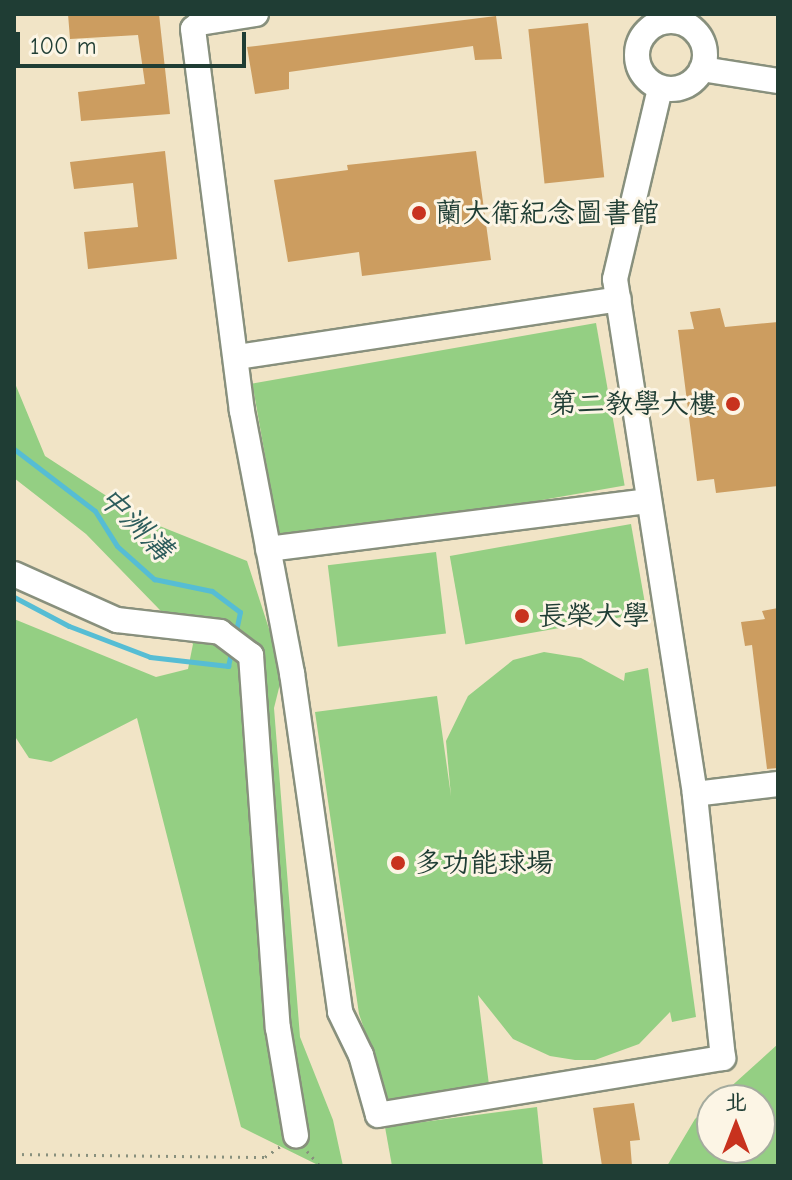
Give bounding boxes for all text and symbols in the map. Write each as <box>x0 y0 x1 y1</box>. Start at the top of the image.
scale bar <box>20 16 250 66</box>
text: 100 m <box>30 32 97 60</box>
place label: 蘭大衛紀念圖書館 <box>435 196 659 230</box>
marker: 蘭大衛紀念圖書館 <box>410 204 428 222</box>
place label: 第二教學大樓 <box>549 387 717 421</box>
marker: 第二教學大樓 <box>724 395 742 413</box>
water label: 中洲溝 <box>90 479 180 569</box>
place label: 長榮大學 <box>538 599 650 633</box>
marker: 長榮大學 <box>513 607 531 625</box>
place label: 多功能球場 <box>414 846 554 880</box>
marker: 多功能球場 <box>389 854 407 872</box>
north arrow <box>696 1084 776 1164</box>
text: 北 <box>725 1089 747 1115</box>

